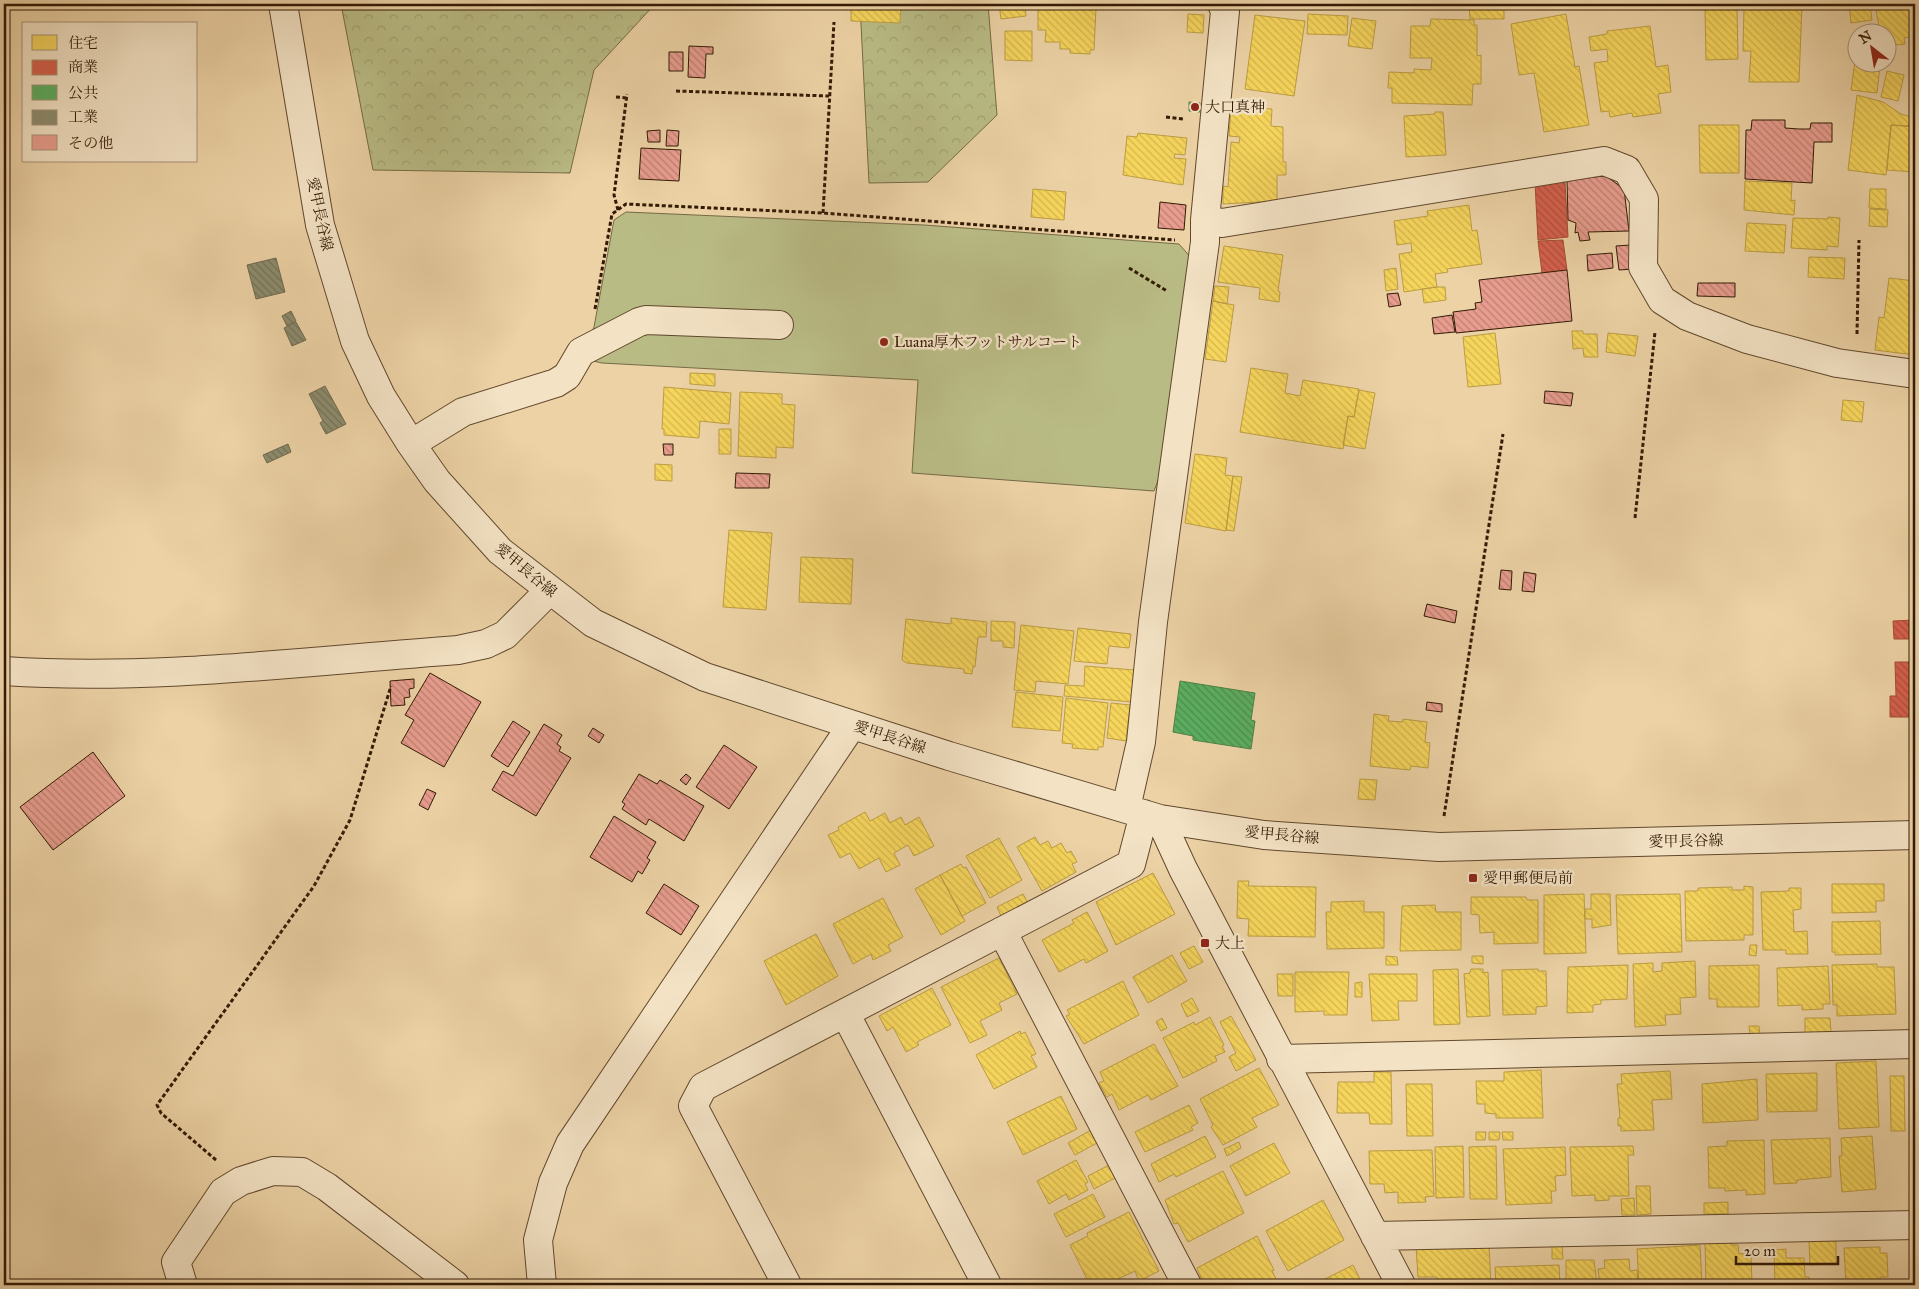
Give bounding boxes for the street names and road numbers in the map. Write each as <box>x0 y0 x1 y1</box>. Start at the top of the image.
street label: 愛甲長谷線 <box>303 175 337 253</box>
street label: 愛甲長谷線 <box>491 539 561 601</box>
street label: 愛甲長谷線 <box>852 717 928 757</box>
street label: 愛甲長谷線 <box>1244 823 1320 847</box>
street label: 愛甲長谷線 <box>1648 831 1724 851</box>

